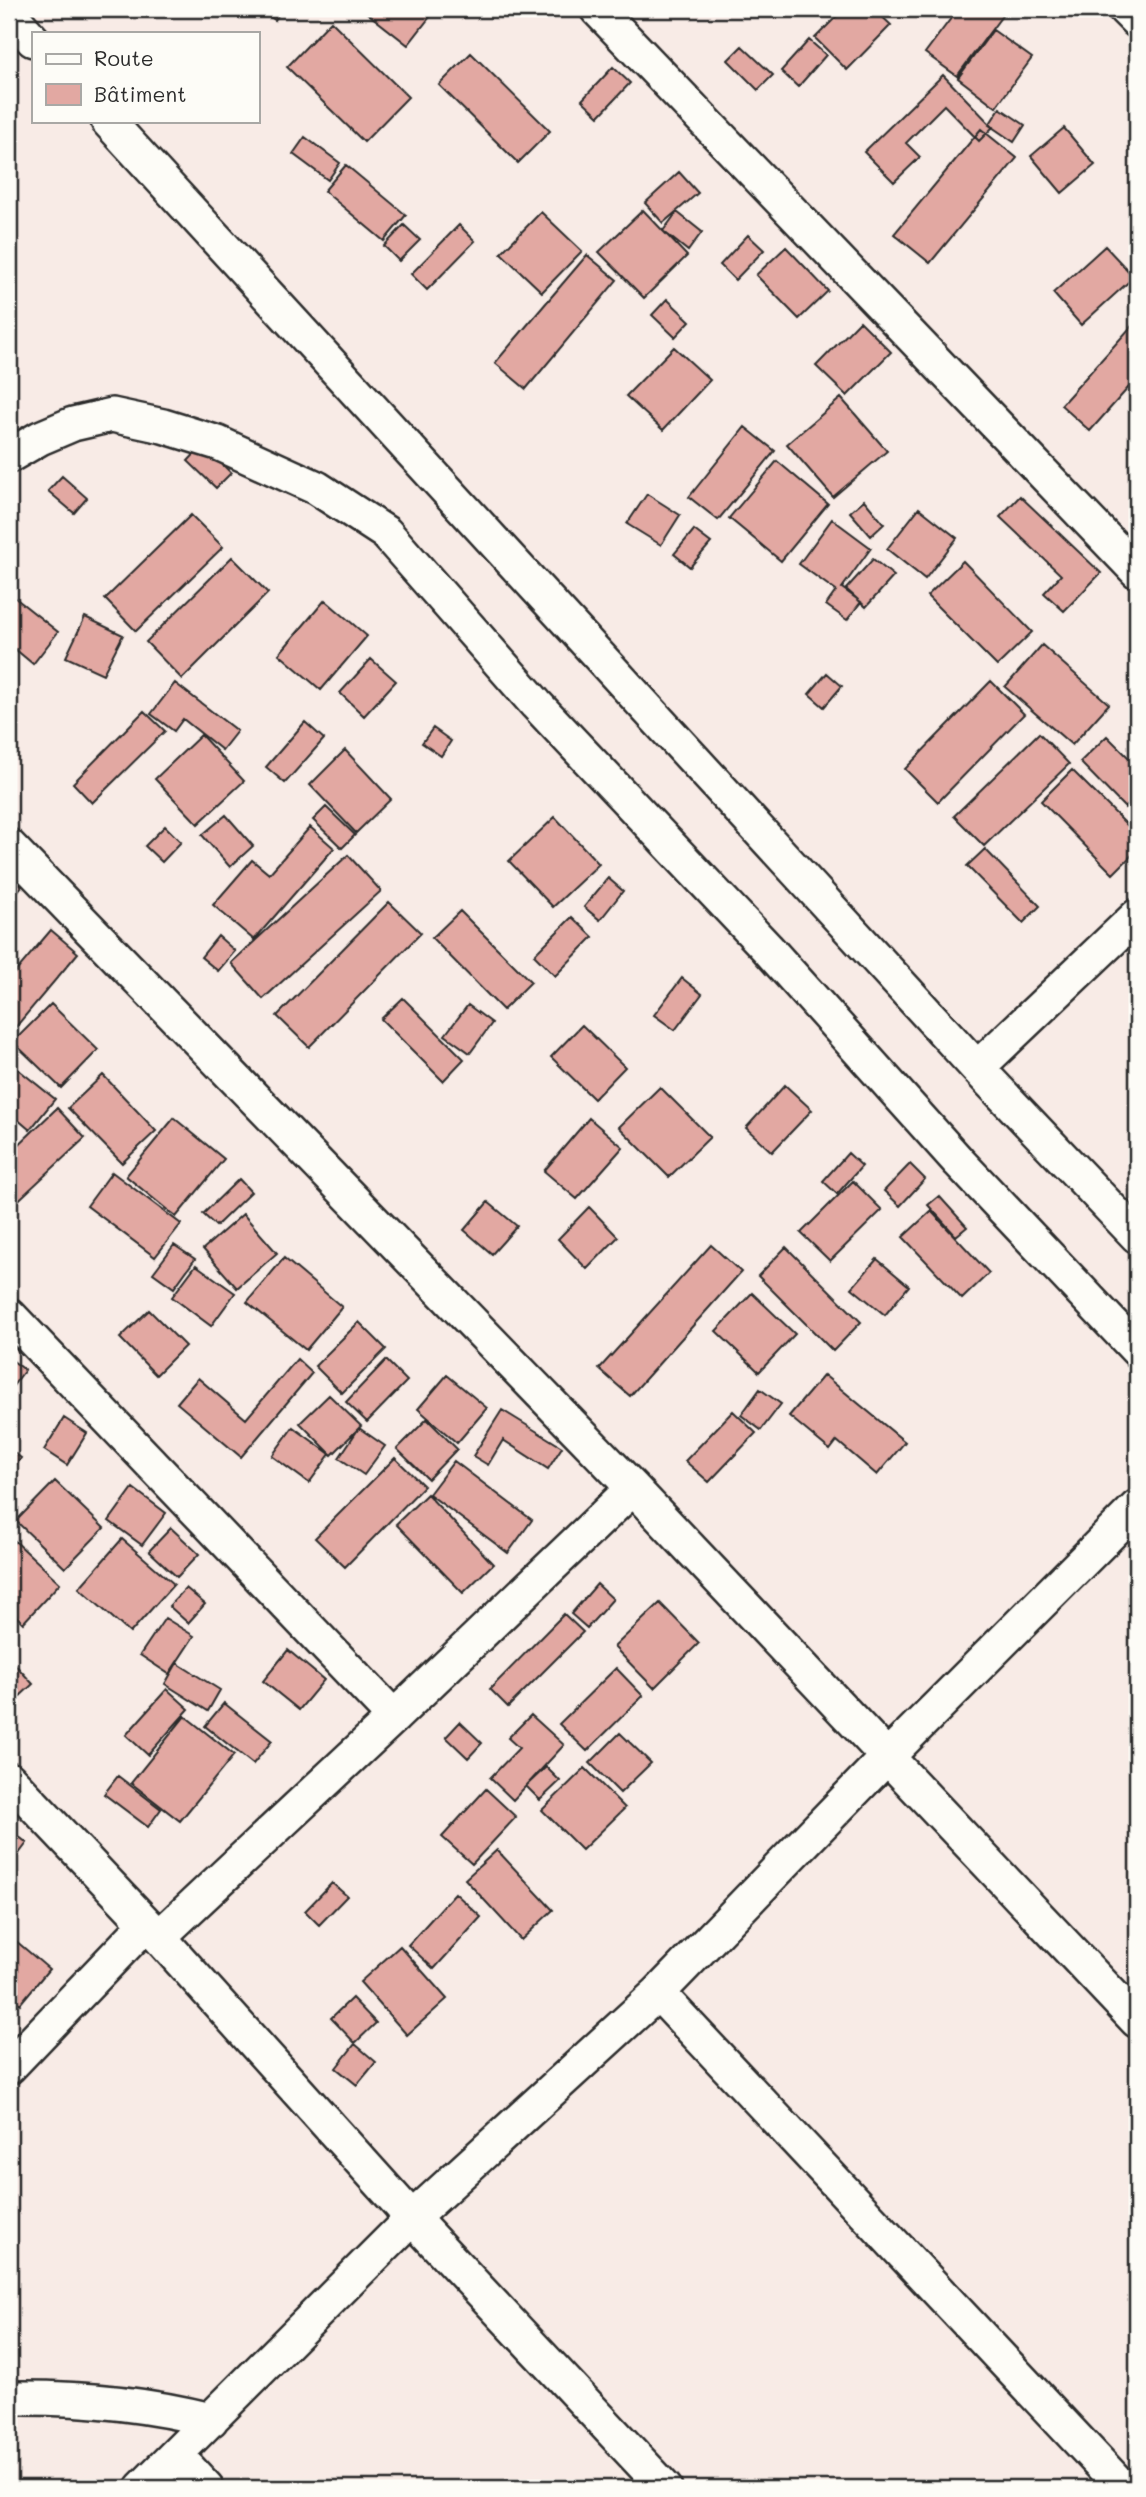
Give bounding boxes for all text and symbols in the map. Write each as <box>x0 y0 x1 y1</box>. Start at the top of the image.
legend <box>32 32 259 122</box>
text: Route <box>94 44 154 71</box>
text: Bâtiment <box>94 80 186 107</box>

